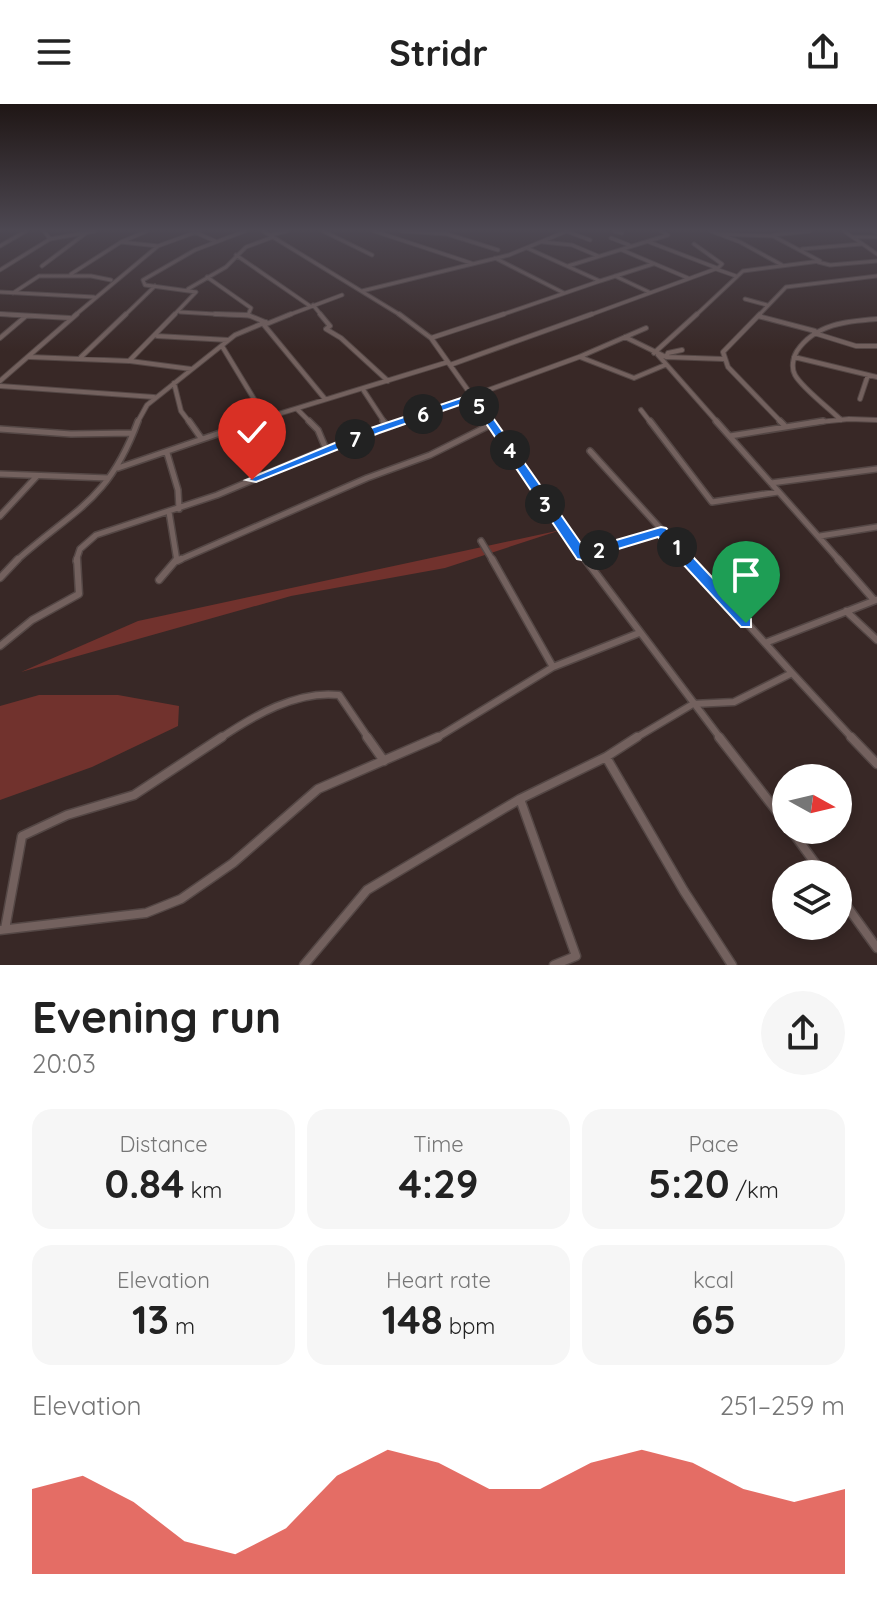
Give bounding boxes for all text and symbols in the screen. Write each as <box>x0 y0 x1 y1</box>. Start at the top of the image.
icon: menu <box>32 30 76 74</box>
text: Stridr <box>389 30 488 75</box>
icon: share <box>801 30 845 74</box>
pin: 5 <box>459 386 499 426</box>
text: 5 <box>473 392 485 420</box>
pin: 6 <box>403 394 443 434</box>
pin <box>218 398 286 480</box>
text: 6 <box>417 400 429 428</box>
icon: check <box>230 410 274 454</box>
pin: 7 <box>335 419 375 459</box>
text: 7 <box>349 425 361 453</box>
pin: 4 <box>490 430 530 470</box>
text: 4 <box>504 436 516 464</box>
pin: 3 <box>525 484 565 524</box>
text: 3 <box>539 490 551 518</box>
pin: 1 <box>657 527 697 567</box>
pin: 2 <box>579 530 619 570</box>
text: 1 <box>673 533 681 561</box>
text: 2 <box>593 536 605 564</box>
pin <box>712 541 780 623</box>
icon: arrive <box>724 553 768 597</box>
north arrow <box>772 764 852 844</box>
map controls <box>772 764 852 940</box>
button: layers <box>772 860 852 940</box>
text: Evening run <box>32 989 281 1044</box>
button: share <box>761 991 845 1075</box>
text: 20:03 <box>32 1047 96 1080</box>
text: Distance <box>119 1130 208 1158</box>
text: Time <box>413 1130 464 1158</box>
text: Pace <box>688 1130 739 1158</box>
text: 0.84 <box>105 1158 185 1208</box>
text: 4:29 <box>399 1158 478 1208</box>
text: 5:20 <box>648 1158 729 1208</box>
text: km <box>185 1176 222 1204</box>
text: /km <box>729 1176 779 1204</box>
text: Elevation <box>117 1266 210 1294</box>
text: Heart rate <box>386 1266 491 1294</box>
text: kcal <box>693 1266 734 1294</box>
text: 13 <box>132 1294 169 1344</box>
text: 148 <box>382 1294 443 1344</box>
text: 65 <box>691 1294 736 1344</box>
text: m <box>169 1312 195 1340</box>
text: bpm <box>443 1312 495 1340</box>
text: Elevation <box>32 1389 142 1422</box>
text: 251–259 m <box>720 1389 845 1422</box>

